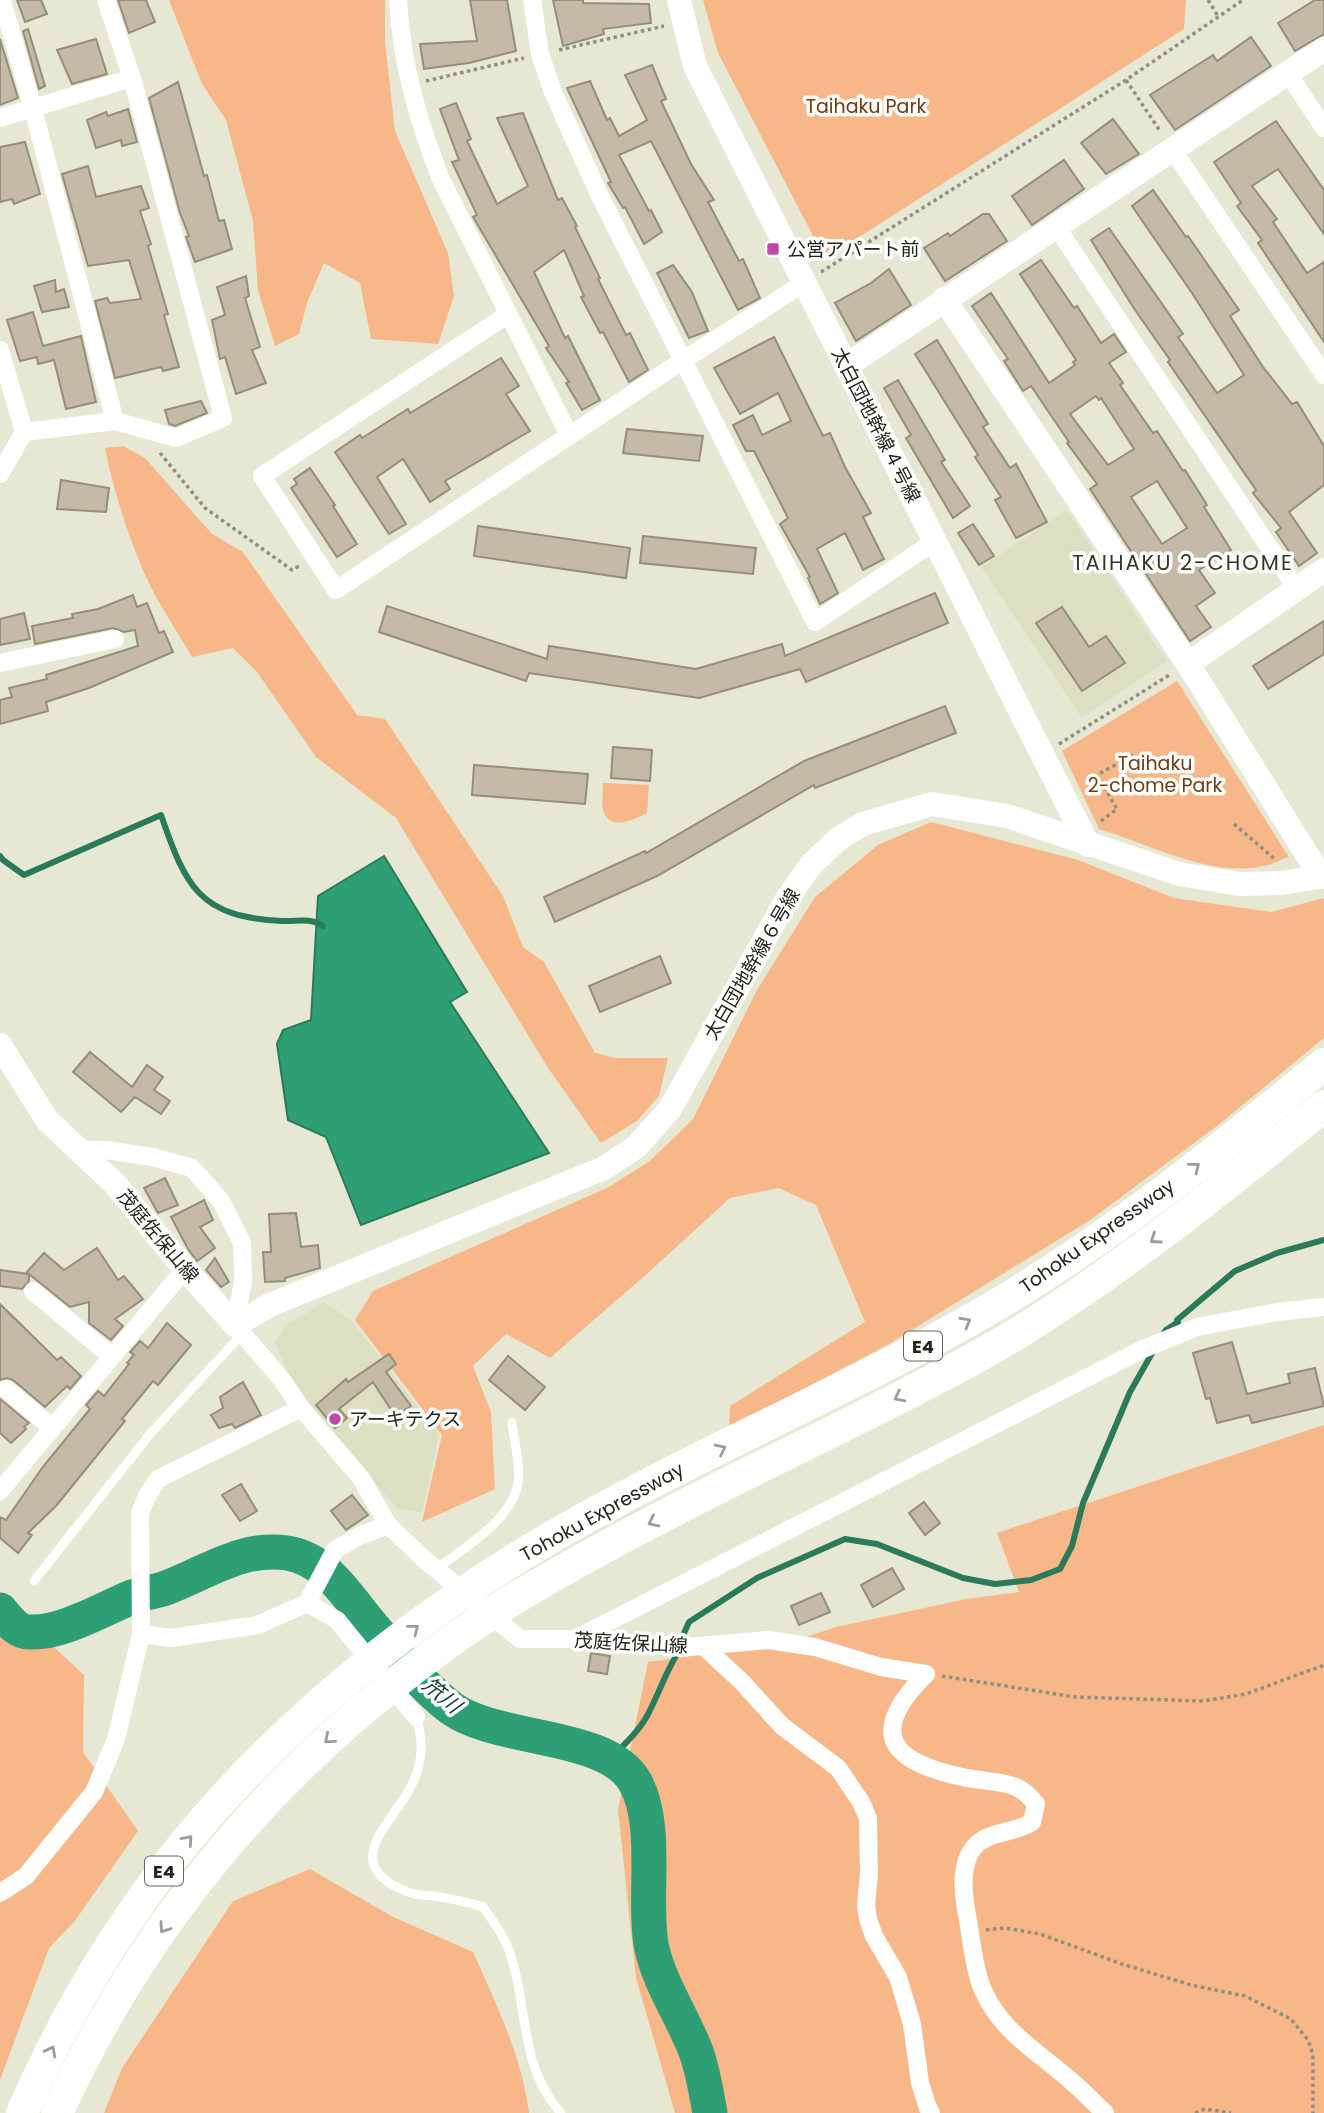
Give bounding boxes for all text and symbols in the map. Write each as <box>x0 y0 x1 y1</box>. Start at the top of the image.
park label: Taihaku Park <box>806 93 926 120</box>
place label: 公営アパート前 <box>787 236 920 263</box>
marker: 公営アパート前 <box>765 241 781 257</box>
street label: 太白団地幹線４号線 <box>825 343 927 507</box>
district label: TAIHAKU 2-CHOME <box>1072 548 1294 577</box>
park label: Taihaku 2-chome Park <box>1088 750 1222 799</box>
street label: 太白団地幹線６号線 <box>698 883 806 1045</box>
one-way arrow <box>1187 1162 1199 1175</box>
street label: Tohoku Expressway <box>1014 1172 1180 1300</box>
street label: 茂庭佐保山線 <box>111 1184 205 1288</box>
one-way arrow <box>1150 1231 1163 1243</box>
one-way arrow <box>959 1317 971 1330</box>
road number: E4 <box>904 1331 942 1360</box>
one-way arrow <box>894 1389 906 1403</box>
place label: アーキテクス <box>349 1406 461 1433</box>
marker: アーキテクス <box>327 1411 343 1427</box>
one-way arrow <box>714 1443 726 1457</box>
street label: Tohoku Expressway <box>515 1456 689 1568</box>
one-way arrow <box>648 1514 660 1528</box>
one-way arrow <box>406 1624 419 1637</box>
street label: 茂庭佐保山線 <box>573 1627 689 1659</box>
water label: 笊川 <box>417 1670 469 1721</box>
one-way arrow <box>324 1730 337 1743</box>
one-way arrow <box>180 1835 192 1848</box>
road number: E4 <box>145 1856 183 1885</box>
one-way arrow <box>159 1920 172 1933</box>
one-way arrow <box>42 2046 56 2058</box>

